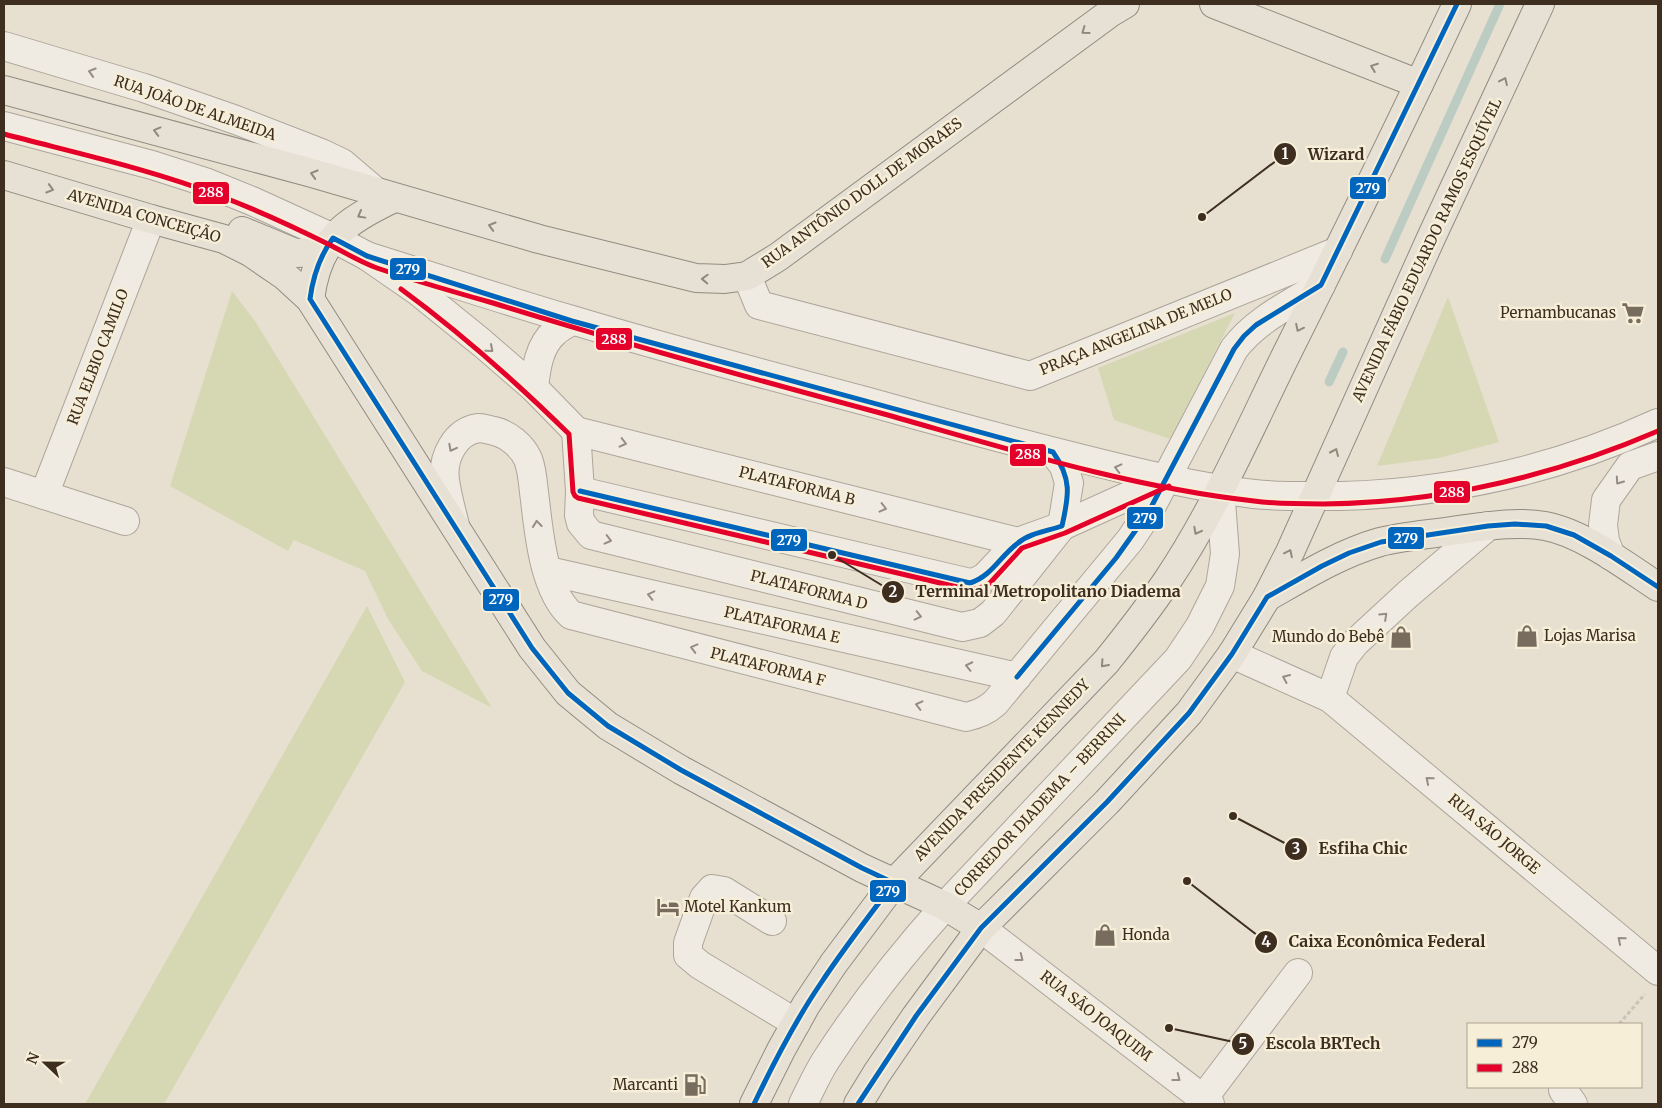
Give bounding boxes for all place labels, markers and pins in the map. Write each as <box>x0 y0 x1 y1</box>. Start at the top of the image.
callout: Wizard <box>1273 139 1374 170</box>
supermarket icon: Pernambucanas <box>1620 300 1646 326</box>
place label: Pernambucanas <box>1500 303 1616 322</box>
callout: Terminal Metropolitano Diadema <box>881 576 1191 607</box>
shop icon: Lojas Marisa <box>1514 623 1540 649</box>
shop icon: Mundo do Bebê <box>1388 624 1414 650</box>
place label: Lojas Marisa <box>1544 626 1636 645</box>
place label: Mundo do Bebê <box>1272 627 1384 646</box>
callout: Esfiha Chic <box>1283 833 1417 864</box>
hotel icon: Motel Kankum <box>655 894 681 920</box>
place label: Motel Kankum <box>684 897 792 916</box>
shop icon: Honda <box>1092 922 1118 948</box>
place label: Honda <box>1122 925 1170 944</box>
callout: Caixa Econômica Federal <box>1253 926 1495 957</box>
callout: Escola BRTech <box>1231 1028 1391 1059</box>
fuel station icon: Marcanti <box>682 1072 708 1098</box>
place label: Marcanti <box>613 1075 678 1094</box>

